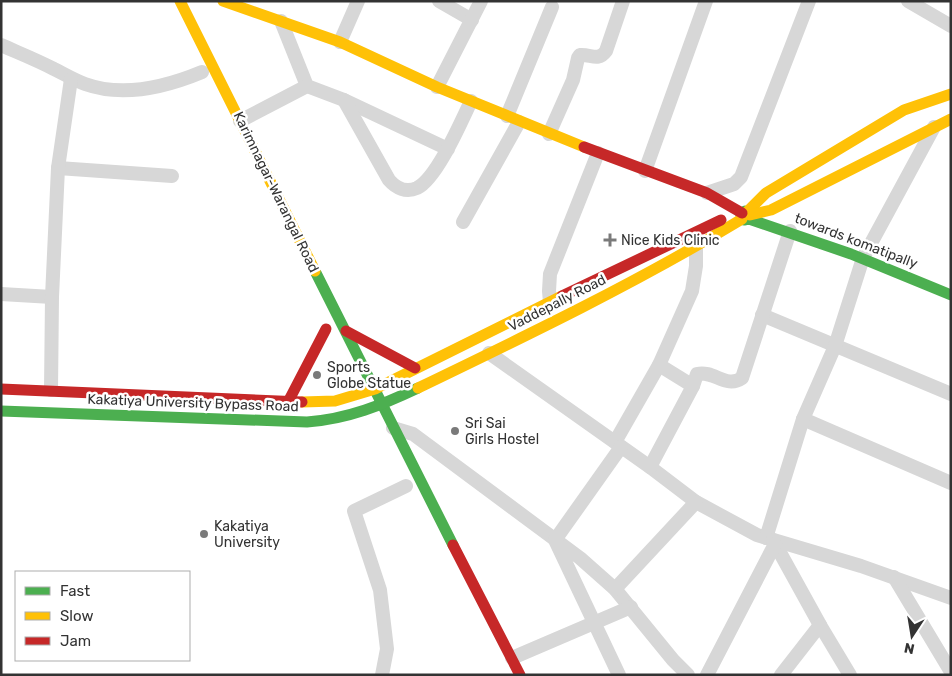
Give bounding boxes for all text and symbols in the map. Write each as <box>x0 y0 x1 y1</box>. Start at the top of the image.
street label: Karimnagar-Warangal Road <box>230 109 322 275</box>
street label: towards komatipally <box>792 210 920 272</box>
place label: Nice Kids Clinic <box>621 232 720 249</box>
marker: Nice Kids Clinic <box>603 233 617 247</box>
street label: Vaddepally Road <box>505 271 609 335</box>
place label: Sports Globe Statue <box>327 359 411 392</box>
marker: Sports Globe Statue <box>311 369 323 381</box>
street label: Kakatiya University Bypass Road <box>87 391 299 415</box>
place label: Sri Sai Girls Hostel <box>465 415 539 448</box>
marker: Sri Sai Girls Hostel <box>449 425 461 437</box>
place label: Kakatiya University <box>214 518 280 551</box>
marker: Kakatiya University <box>198 528 210 540</box>
legend <box>15 571 190 661</box>
text: Fast <box>60 582 90 600</box>
text: Slow <box>60 607 93 625</box>
north arrow <box>887 611 937 661</box>
text: Jam <box>60 632 91 650</box>
text: N <box>903 639 916 658</box>

